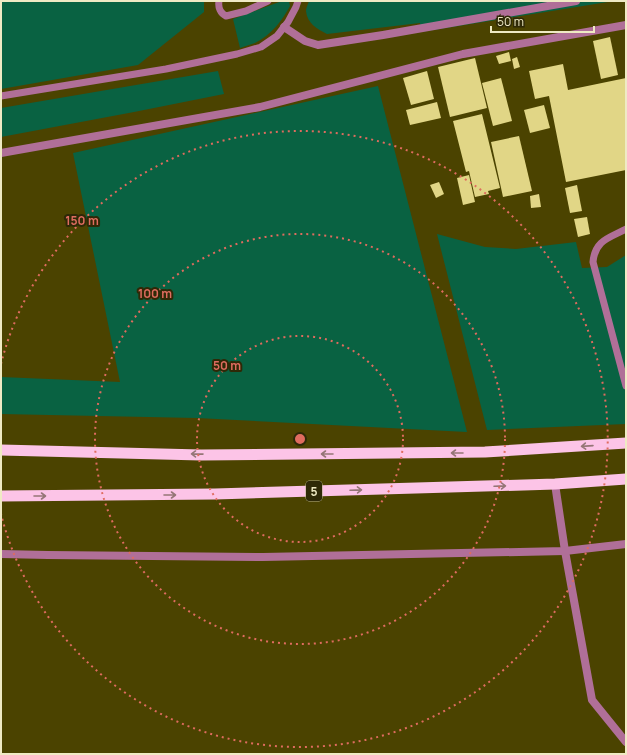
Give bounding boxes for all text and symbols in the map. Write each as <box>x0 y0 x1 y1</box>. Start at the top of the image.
scale bar <box>491 8 594 34</box>
text: 50 m <box>497 13 524 30</box>
text: 150 m <box>65 212 99 229</box>
text: 100 m <box>138 285 172 302</box>
text: 50 m <box>213 357 241 374</box>
centre of rings <box>293 432 307 446</box>
one-way arrow <box>581 442 594 449</box>
one-way arrow <box>451 449 464 457</box>
one-way arrow <box>321 450 334 458</box>
one-way arrow <box>191 451 204 458</box>
road number: 5 <box>306 481 322 501</box>
one-way arrow <box>493 482 506 490</box>
one-way arrow <box>349 486 362 494</box>
one-way arrow <box>163 491 176 499</box>
one-way arrow <box>33 492 46 500</box>

